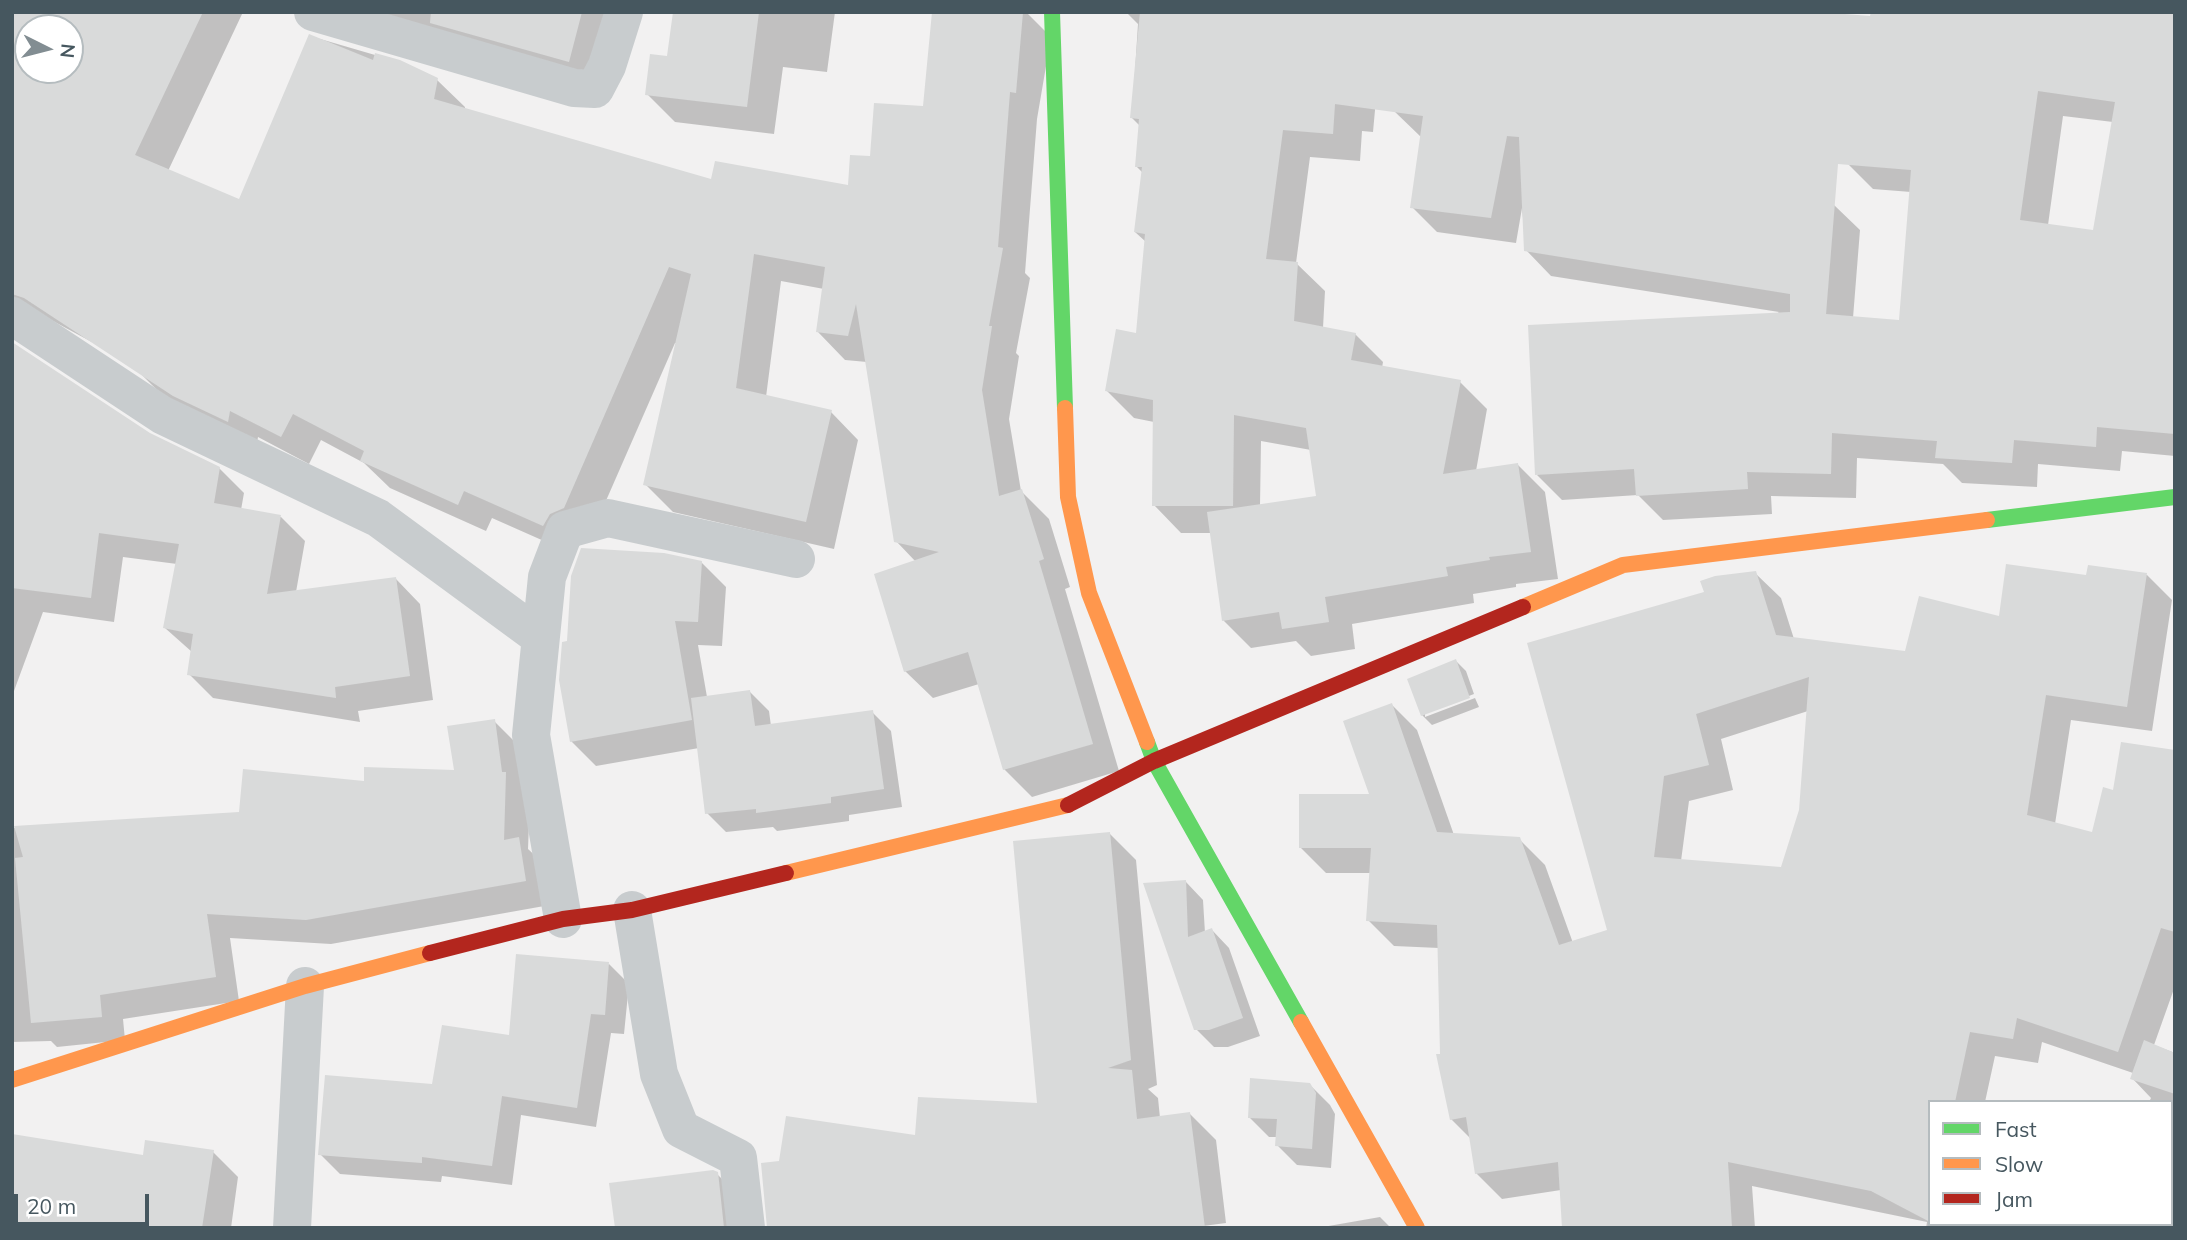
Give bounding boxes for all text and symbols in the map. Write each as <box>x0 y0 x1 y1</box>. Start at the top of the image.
north arrow <box>14 14 84 84</box>
text: N <box>55 43 81 59</box>
legend <box>1928 1100 2173 1226</box>
text: Fast <box>1995 1116 2037 1142</box>
text: Slow <box>1995 1151 2043 1177</box>
scale bar <box>18 1180 152 1224</box>
text: Jam <box>1995 1186 2033 1212</box>
text: 20 m <box>27 1193 76 1219</box>

